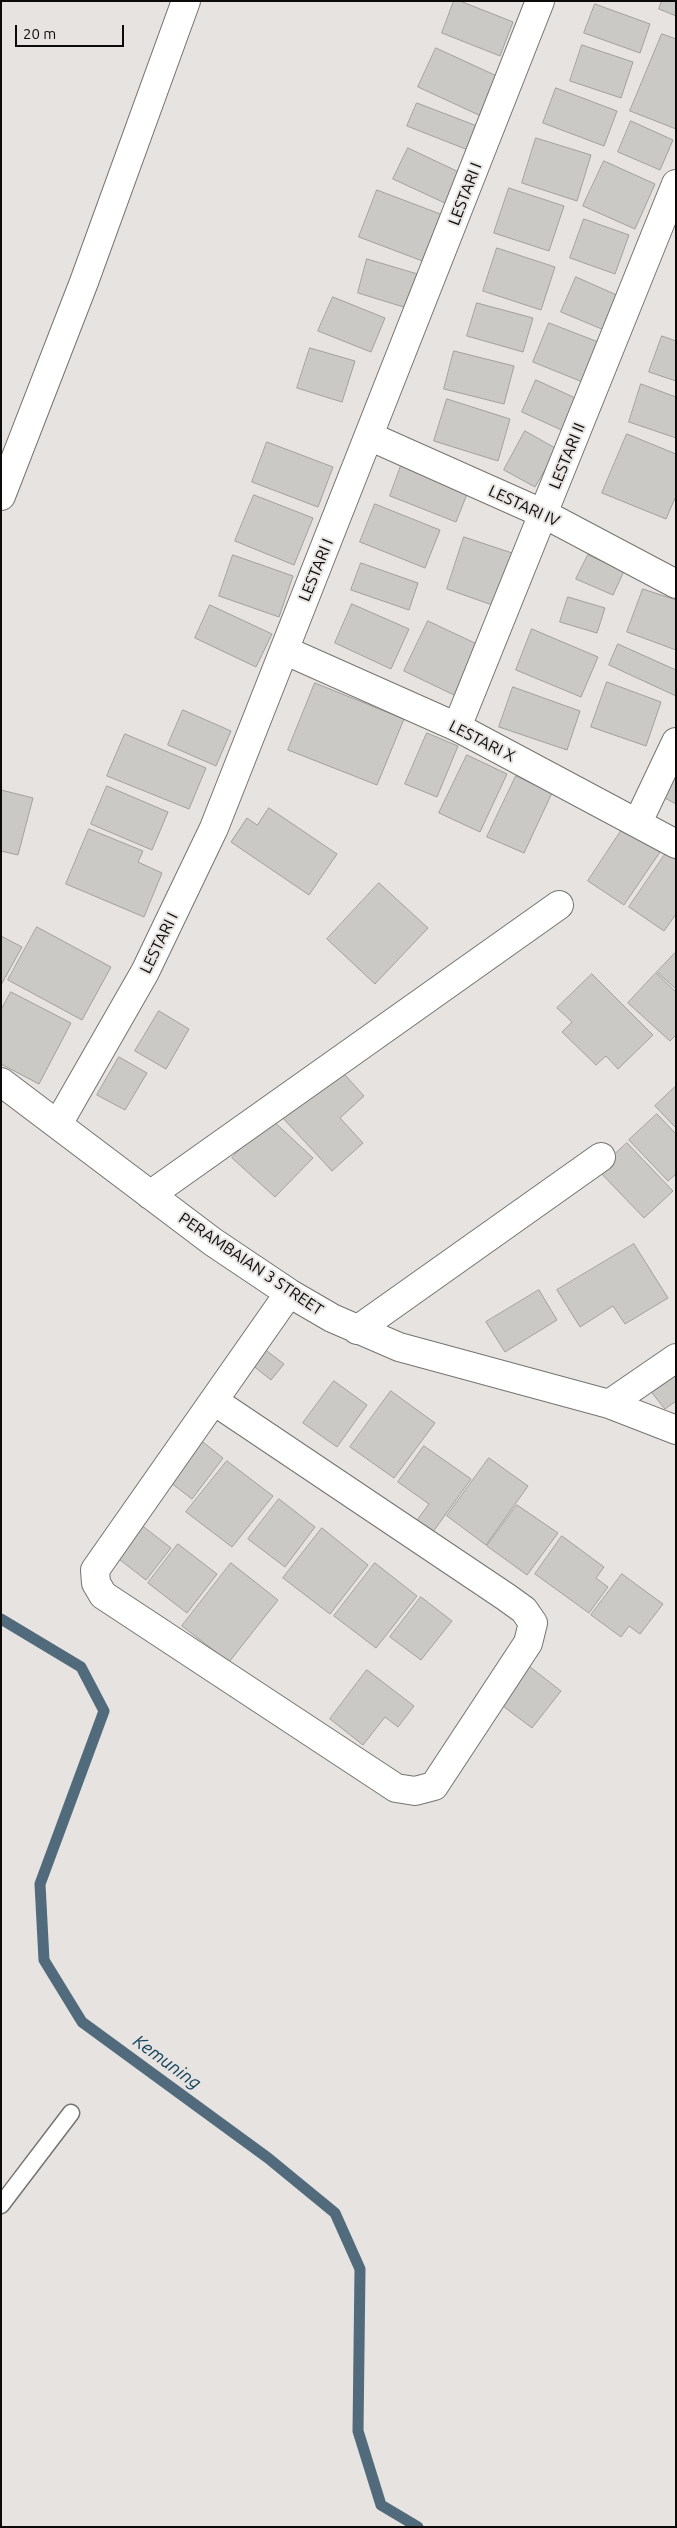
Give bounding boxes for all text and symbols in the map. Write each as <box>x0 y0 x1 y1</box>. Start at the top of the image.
scale bar <box>18 15 126 47</box>
text: 20 m <box>23 25 56 42</box>
street label: LESTARI I <box>444 160 486 228</box>
street label: LESTARI II <box>545 420 589 492</box>
street label: LESTARI IV <box>486 481 562 531</box>
street label: LESTARI I <box>295 536 337 604</box>
street label: LESTARI X <box>446 716 518 766</box>
street label: LESTARI I <box>136 909 182 977</box>
street label: PERAMBAIAN 3 STREET <box>175 1208 327 1320</box>
water label: Kemuning <box>129 2030 205 2094</box>

